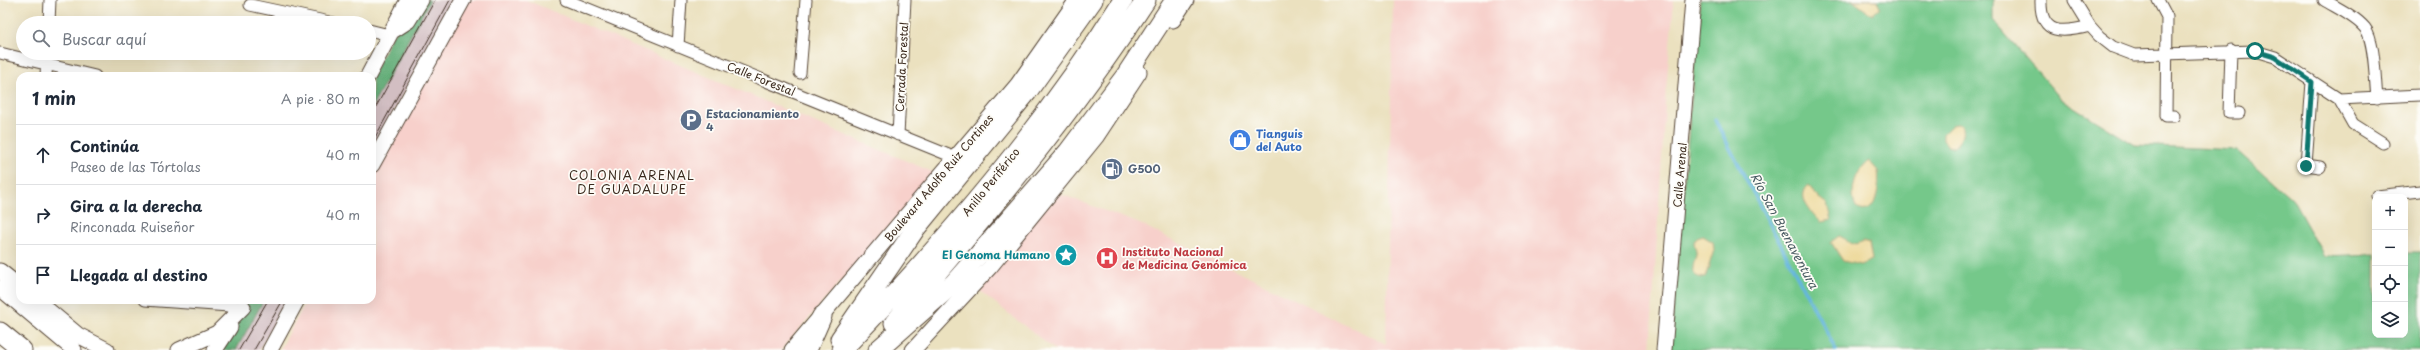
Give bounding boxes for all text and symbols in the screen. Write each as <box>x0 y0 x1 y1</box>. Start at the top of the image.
search box <box>16 16 376 60</box>
street label: Cerrada Forestal <box>891 22 912 112</box>
icon: search <box>30 27 52 49</box>
text: Buscar aquí <box>62 27 146 50</box>
route start <box>2246 42 2264 60</box>
street label: Calle Forestal <box>724 57 798 100</box>
text: 1 min <box>32 85 76 111</box>
text: A pie · 80 m <box>281 89 360 108</box>
place label: Estacionamiento 4 <box>706 105 800 135</box>
parking icon: Estacionamiento 4 <box>678 107 704 133</box>
street label: Boulevard Adolfo Ruiz Cortines <box>880 110 997 245</box>
place label: Tianguis del Auto <box>1256 125 1303 155</box>
shop icon: Tianguis del Auto <box>1227 127 1253 153</box>
text: Continúa <box>70 134 139 157</box>
street label: Calle Arenal <box>1668 142 1691 208</box>
icon: ahead <box>32 144 54 166</box>
street label: Anillo Periférico <box>958 144 1024 220</box>
text: 40 m <box>326 145 360 164</box>
fuel station icon: G500 <box>1099 156 1125 182</box>
text: Paseo de las Tórtolas <box>70 157 201 176</box>
route end <box>2297 157 2315 175</box>
place label: G500 <box>1128 160 1161 177</box>
district label: COLONIA ARENAL DE GUADALUPE <box>569 166 695 198</box>
water label: Río San Buenaventura <box>1747 169 1823 292</box>
text: Gira a la derecha <box>70 194 202 217</box>
map controls <box>2372 194 2408 338</box>
button: + <box>2372 194 2408 230</box>
icon: right <box>32 204 54 226</box>
text: 40 m <box>326 205 360 224</box>
text: Rinconada Ruiseñor <box>70 217 194 236</box>
button: − <box>2372 230 2408 266</box>
place icon: El Genoma Humano <box>1053 242 1079 268</box>
place label: Instituto Nacional de Medicina Genómica <box>1122 243 1247 273</box>
hospital icon: Instituto Nacional de Medicina Genómica <box>1094 245 1120 271</box>
place label: El Genoma Humano <box>942 246 1051 263</box>
text: Llegada al destino <box>70 263 208 286</box>
icon: arrive <box>32 264 54 286</box>
button: locate <box>2372 266 2408 302</box>
button: layers <box>2372 302 2408 338</box>

